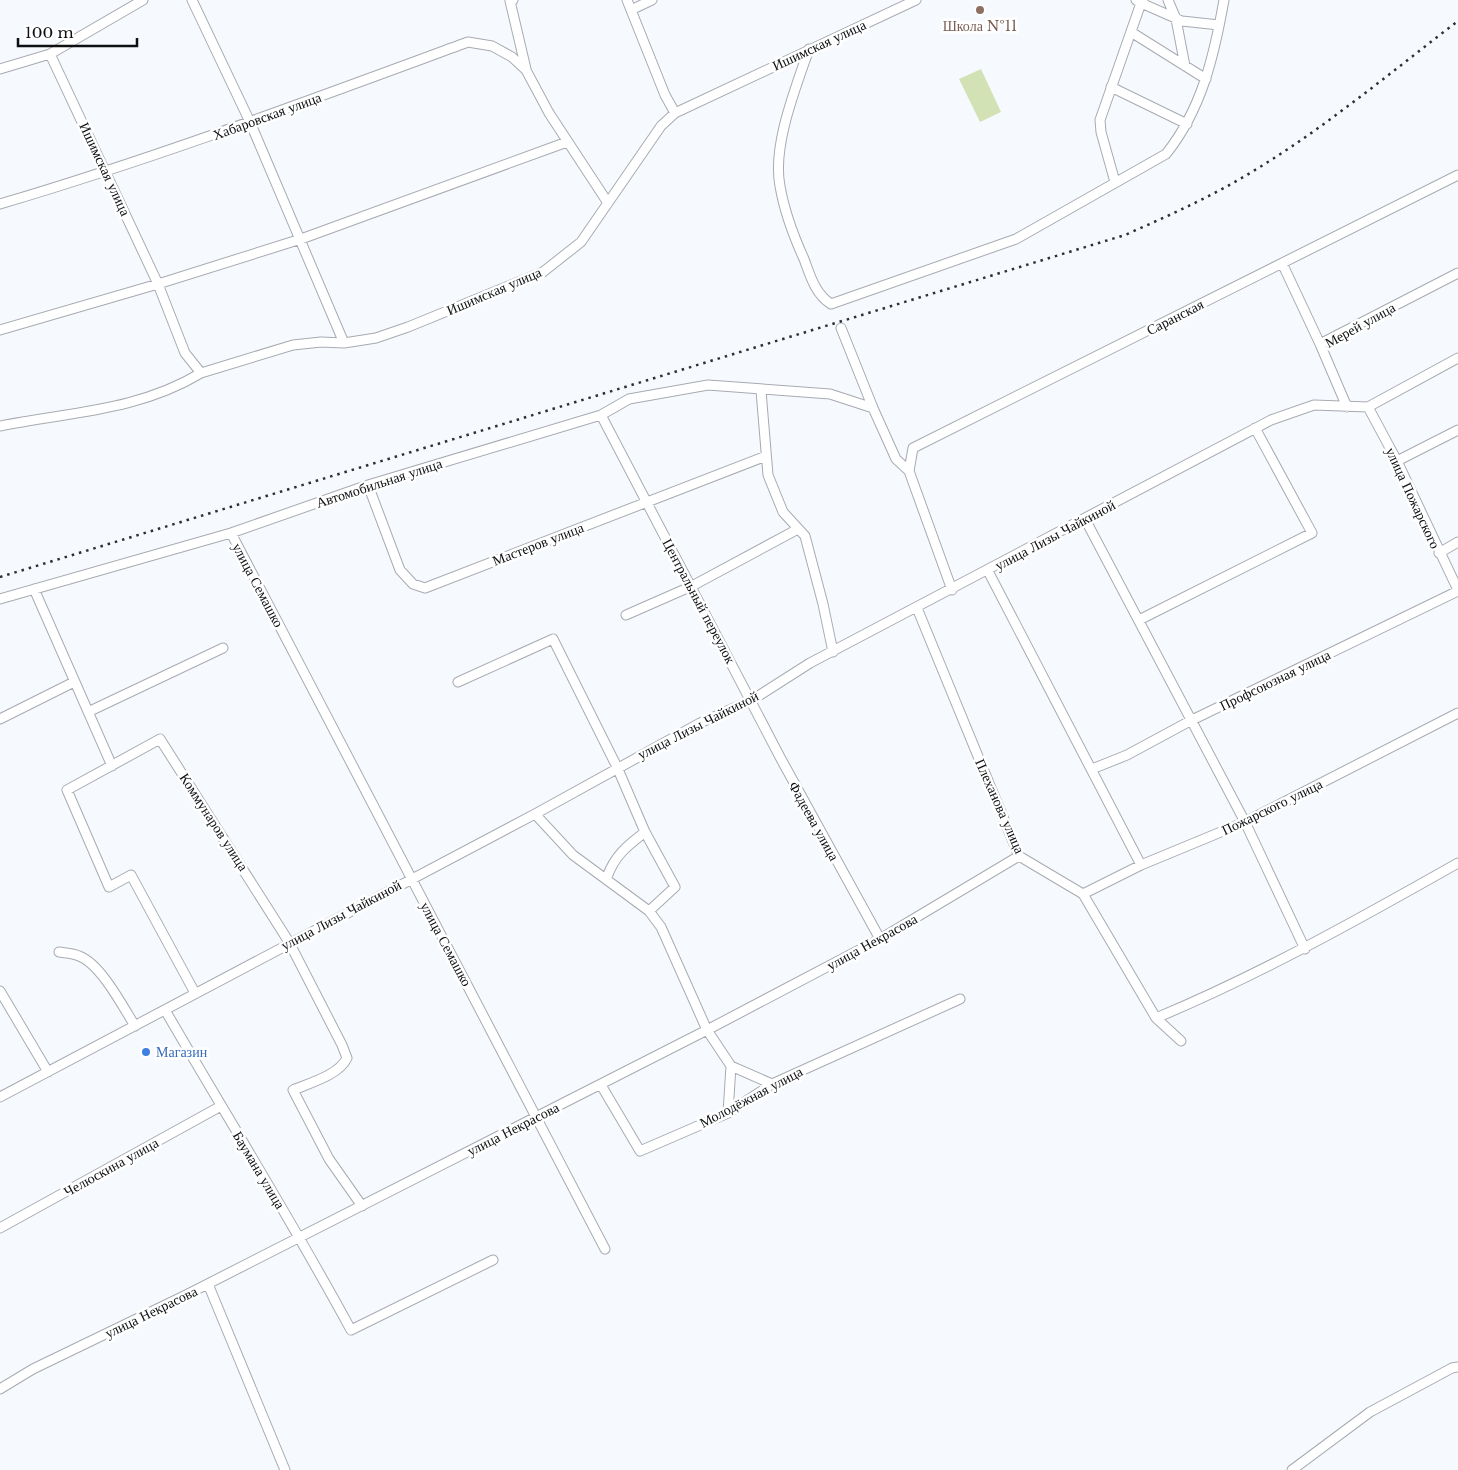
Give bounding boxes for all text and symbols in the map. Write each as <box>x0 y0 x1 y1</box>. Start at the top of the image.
marker: Школа №11 <box>974 4 986 16</box>
scale bar <box>18 15 136 47</box>
street label: Ишимская улица <box>769 15 869 75</box>
place label: Школа №11 <box>943 17 1017 35</box>
text: 100 m <box>25 23 74 42</box>
street label: Хабаровская улица <box>210 88 324 144</box>
street label: Ишимская улица <box>75 119 135 219</box>
street label: Ишимская улица <box>444 263 545 319</box>
street label: Саранская <box>1143 295 1207 339</box>
street label: Мерей улица <box>1322 298 1399 352</box>
street label: улица Пожарского <box>1382 444 1444 552</box>
street label: Автомобильная улица <box>314 454 445 512</box>
street label: улица Лизы Чайкиной <box>992 495 1119 574</box>
street label: Мастеров улица <box>490 518 587 570</box>
street label: Центральный переулок <box>658 535 740 667</box>
street label: улица Семашко <box>228 540 288 630</box>
street label: Профсоюзная улица <box>1217 645 1334 715</box>
street label: улица Лизы Чайкиной <box>634 686 762 763</box>
street label: Плеханова улица <box>971 756 1029 857</box>
street label: Коммунаров улица <box>176 770 253 875</box>
street label: Пожарского улица <box>1219 774 1326 839</box>
street label: Фадеева улица <box>785 778 844 865</box>
street label: улица Лизы Чайкиной <box>278 875 405 954</box>
street label: улица Семашко <box>416 899 476 989</box>
street label: улица Некрасова <box>824 909 921 974</box>
place label: Магазин <box>156 1043 208 1061</box>
marker: Магазин <box>140 1046 152 1058</box>
street label: Молодёжная улица <box>696 1062 806 1132</box>
street label: улица Некрасова <box>464 1098 563 1160</box>
street label: Баумана улица <box>229 1128 290 1213</box>
street label: Челюскина улица <box>60 1133 162 1200</box>
street label: улица Некрасова <box>102 1281 201 1342</box>

